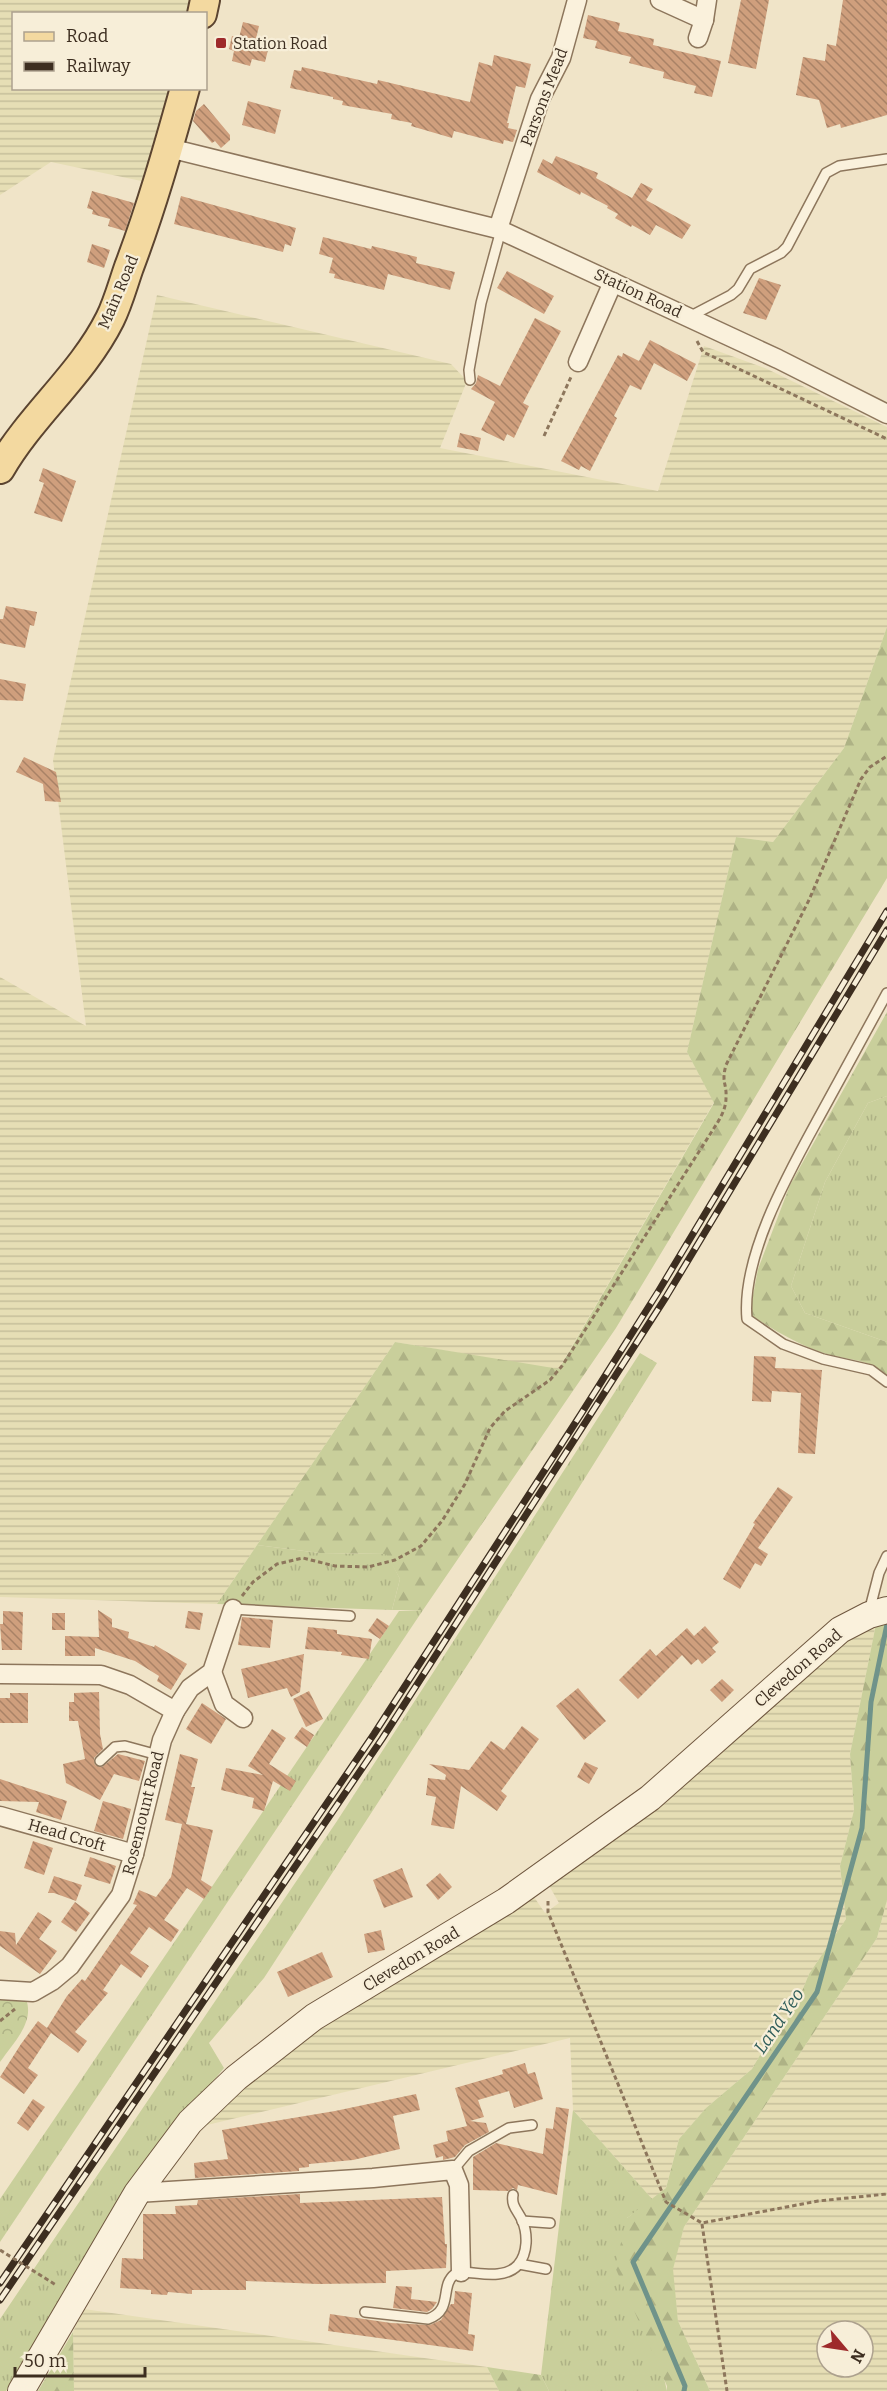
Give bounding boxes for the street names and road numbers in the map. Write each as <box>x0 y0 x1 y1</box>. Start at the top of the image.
street label: Parsons Mead <box>517 45 572 149</box>
street label: Main Road <box>94 252 142 332</box>
street label: Station Road <box>591 264 685 322</box>
street label: Clevedon Road <box>750 1625 846 1711</box>
street label: Rosemount Road <box>118 1749 168 1877</box>
street label: Head Croft <box>26 1815 108 1855</box>
street label: Clevedon Road <box>359 1922 463 1995</box>

